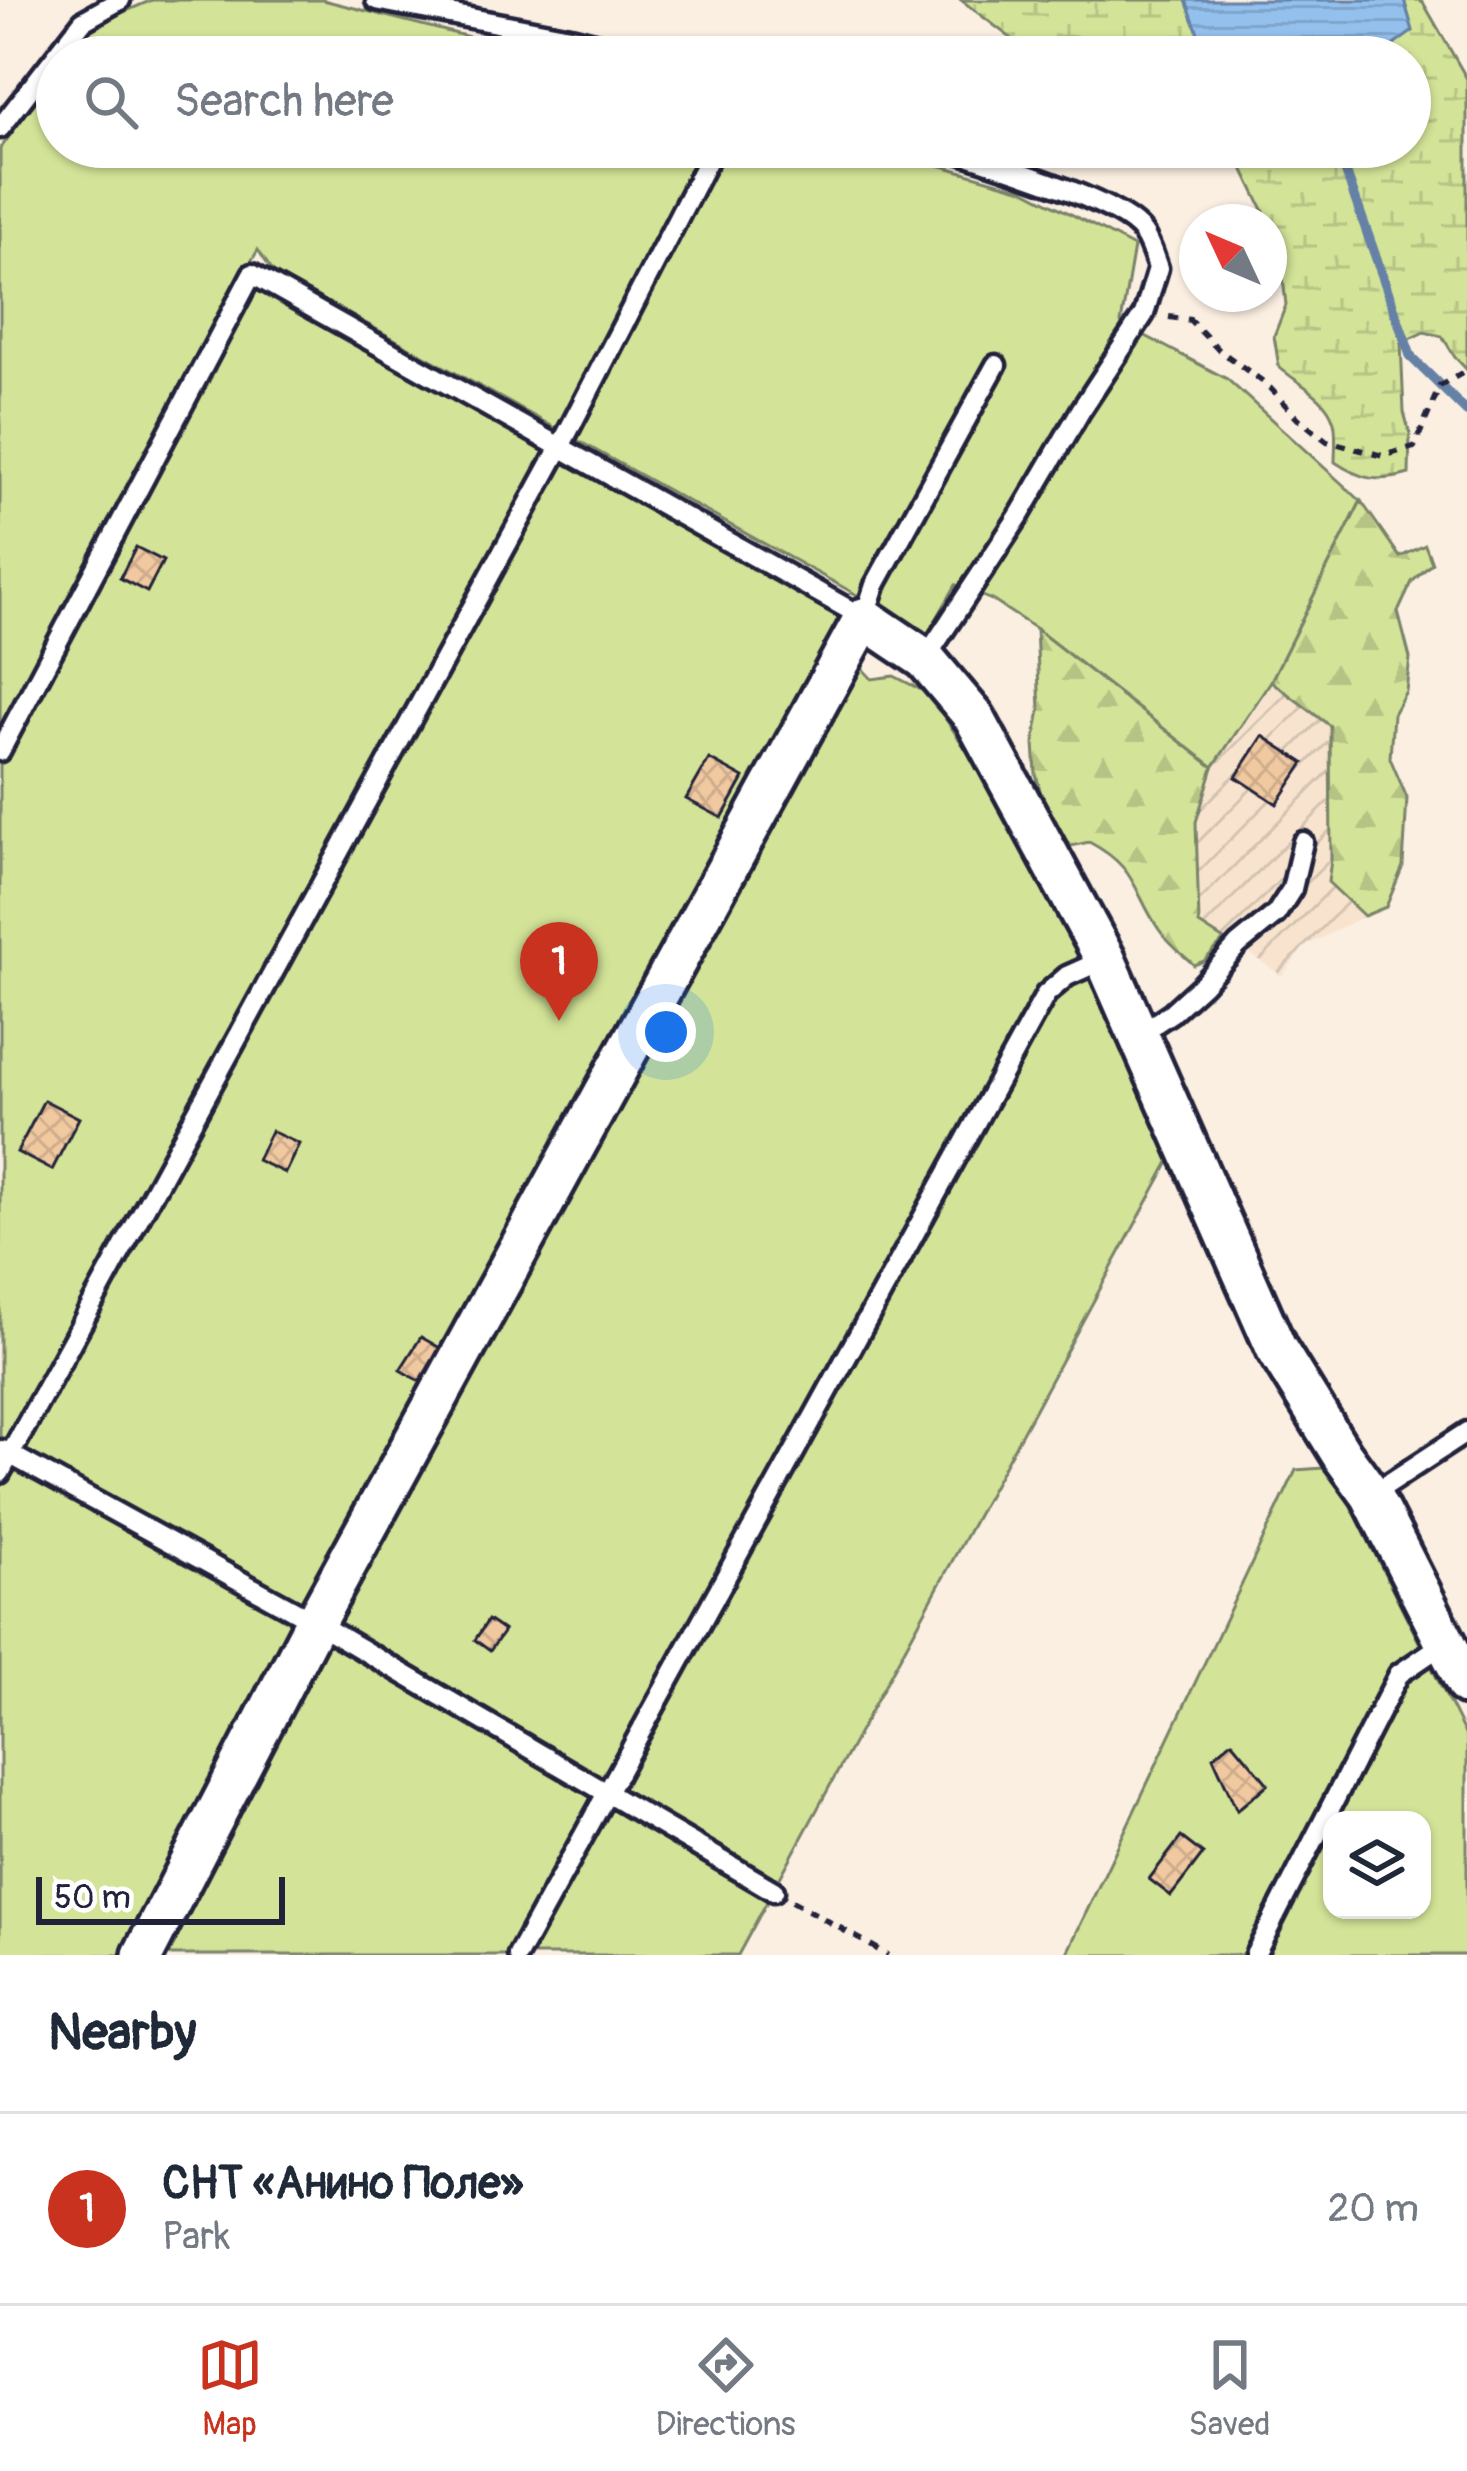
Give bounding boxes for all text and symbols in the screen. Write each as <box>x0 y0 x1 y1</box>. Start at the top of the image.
search box <box>36 36 1431 168</box>
icon: search <box>78 69 144 135</box>
text: Search here <box>174 74 394 130</box>
north arrow <box>1179 204 1287 312</box>
pin: 1 <box>520 922 598 1021</box>
your location <box>636 1002 696 1062</box>
map controls <box>1323 1811 1431 1919</box>
button: layers <box>1323 1811 1431 1919</box>
scale bar <box>36 1871 285 1924</box>
text: 50 m <box>54 1877 131 1918</box>
text: Nearby <box>48 2001 196 2065</box>
text: СНТ «Анино Поле» <box>162 2156 523 2212</box>
text: 1 <box>79 2184 95 2233</box>
text: 20 m <box>1327 2184 1419 2233</box>
text: Park <box>162 2212 230 2261</box>
tab: Map <box>197 2332 263 2445</box>
tab: Directions <box>656 2332 796 2445</box>
tab: Saved <box>1189 2332 1270 2445</box>

